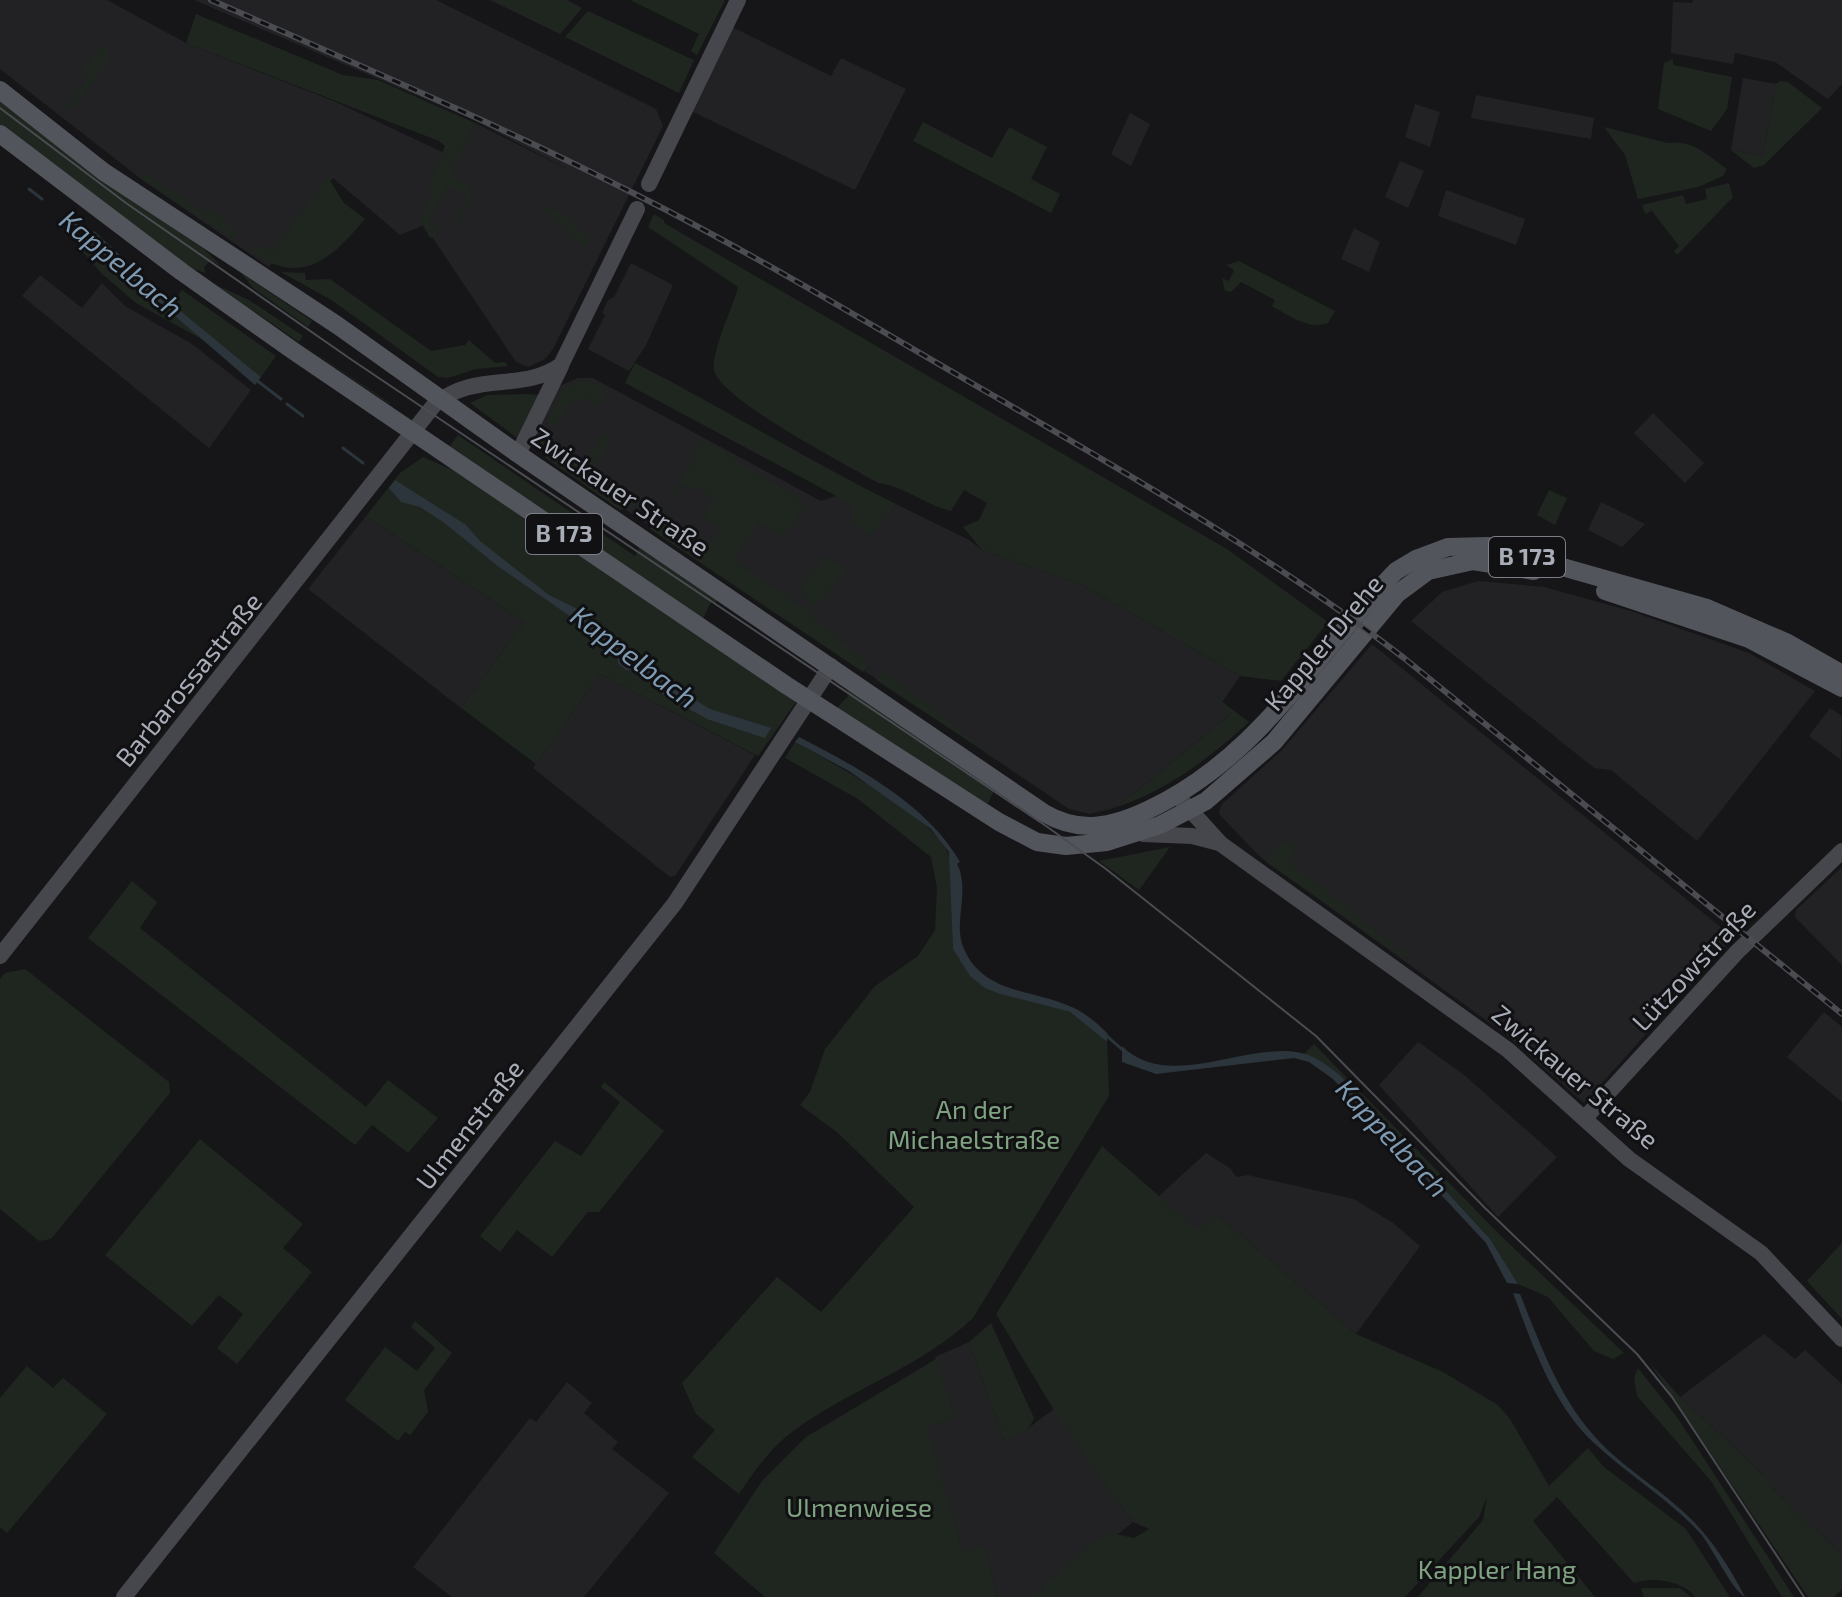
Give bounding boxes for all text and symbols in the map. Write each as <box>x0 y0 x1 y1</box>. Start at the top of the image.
water label: Kappelbach <box>53 202 190 324</box>
street label: Zwickauer Straße <box>526 420 716 562</box>
road number: B 173 <box>526 514 602 554</box>
road number: B 173 <box>1489 537 1565 577</box>
street label: Kappler Drehe <box>1257 568 1389 716</box>
street label: Barbarossastraße <box>108 586 267 772</box>
water label: Kappelbach <box>565 598 705 715</box>
street label: Lützowstraße <box>1625 893 1761 1037</box>
street label: Zwickauer Straße <box>1486 997 1665 1154</box>
street label: Ulmenstraße <box>409 1053 529 1195</box>
water label: Kappelbach <box>1329 1071 1456 1204</box>
park label: An der Michaelstraße <box>888 1093 1060 1154</box>
park label: Ulmenwiese <box>786 1491 932 1522</box>
park label: Kappler Hang <box>1418 1553 1576 1584</box>

